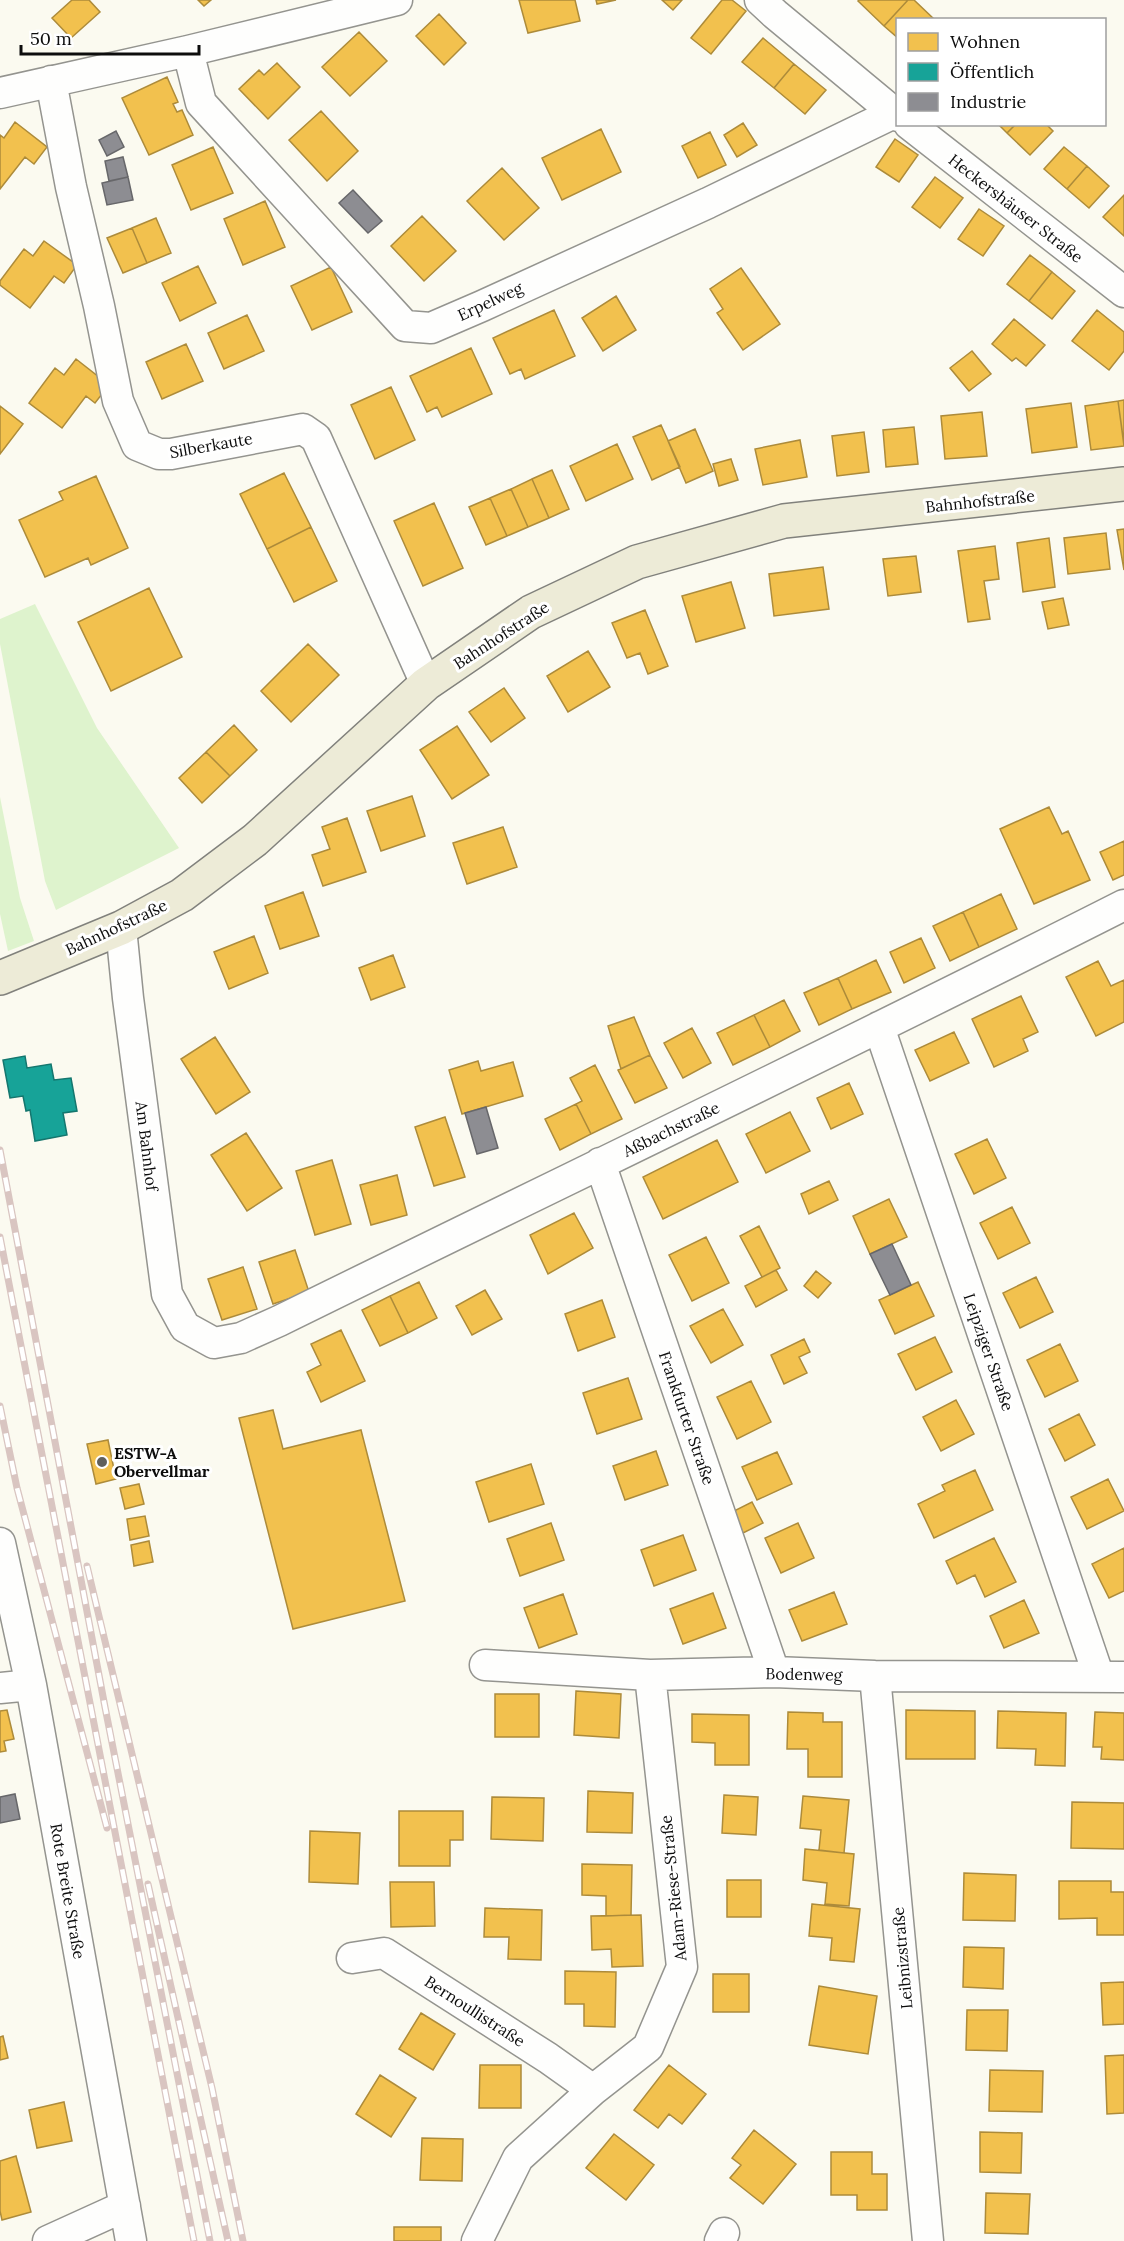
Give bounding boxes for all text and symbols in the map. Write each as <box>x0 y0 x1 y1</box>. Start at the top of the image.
scale bar <box>21 18 200 56</box>
legend <box>896 18 1106 126</box>
text: 50 m <box>30 27 72 50</box>
text: Wohnen <box>950 30 1020 53</box>
text: Öffentlich <box>950 60 1035 83</box>
text: Industrie <box>950 90 1026 113</box>
street label: Heckershäuser Straße <box>945 149 1087 267</box>
street label: Erpelweg <box>454 277 527 325</box>
street label: Silberkaute <box>168 428 254 462</box>
street label: Bahnhofstraße <box>924 485 1036 517</box>
street label: Bahnhofstraße <box>449 596 553 673</box>
street label: Bahnhofstraße <box>62 895 170 959</box>
street label: Aßbachstraße <box>619 1097 723 1161</box>
street label: Am Bahnhof <box>131 1099 163 1194</box>
street label: Leipziger Straße <box>960 1291 1019 1414</box>
street label: Frankfurter Straße <box>655 1349 719 1488</box>
place label: ESTW-A Obervellmar <box>114 1443 210 1481</box>
marker: ESTW-A Obervellmar <box>95 1455 109 1469</box>
street label: Bodenweg <box>765 1663 844 1685</box>
street label: Adam-Riese-Straße <box>655 1814 691 1963</box>
street label: Rote Breite Straße <box>46 1822 90 1961</box>
street label: Leibnizstraße <box>888 1906 916 2010</box>
street label: Bernoullistraße <box>421 1971 529 2051</box>

